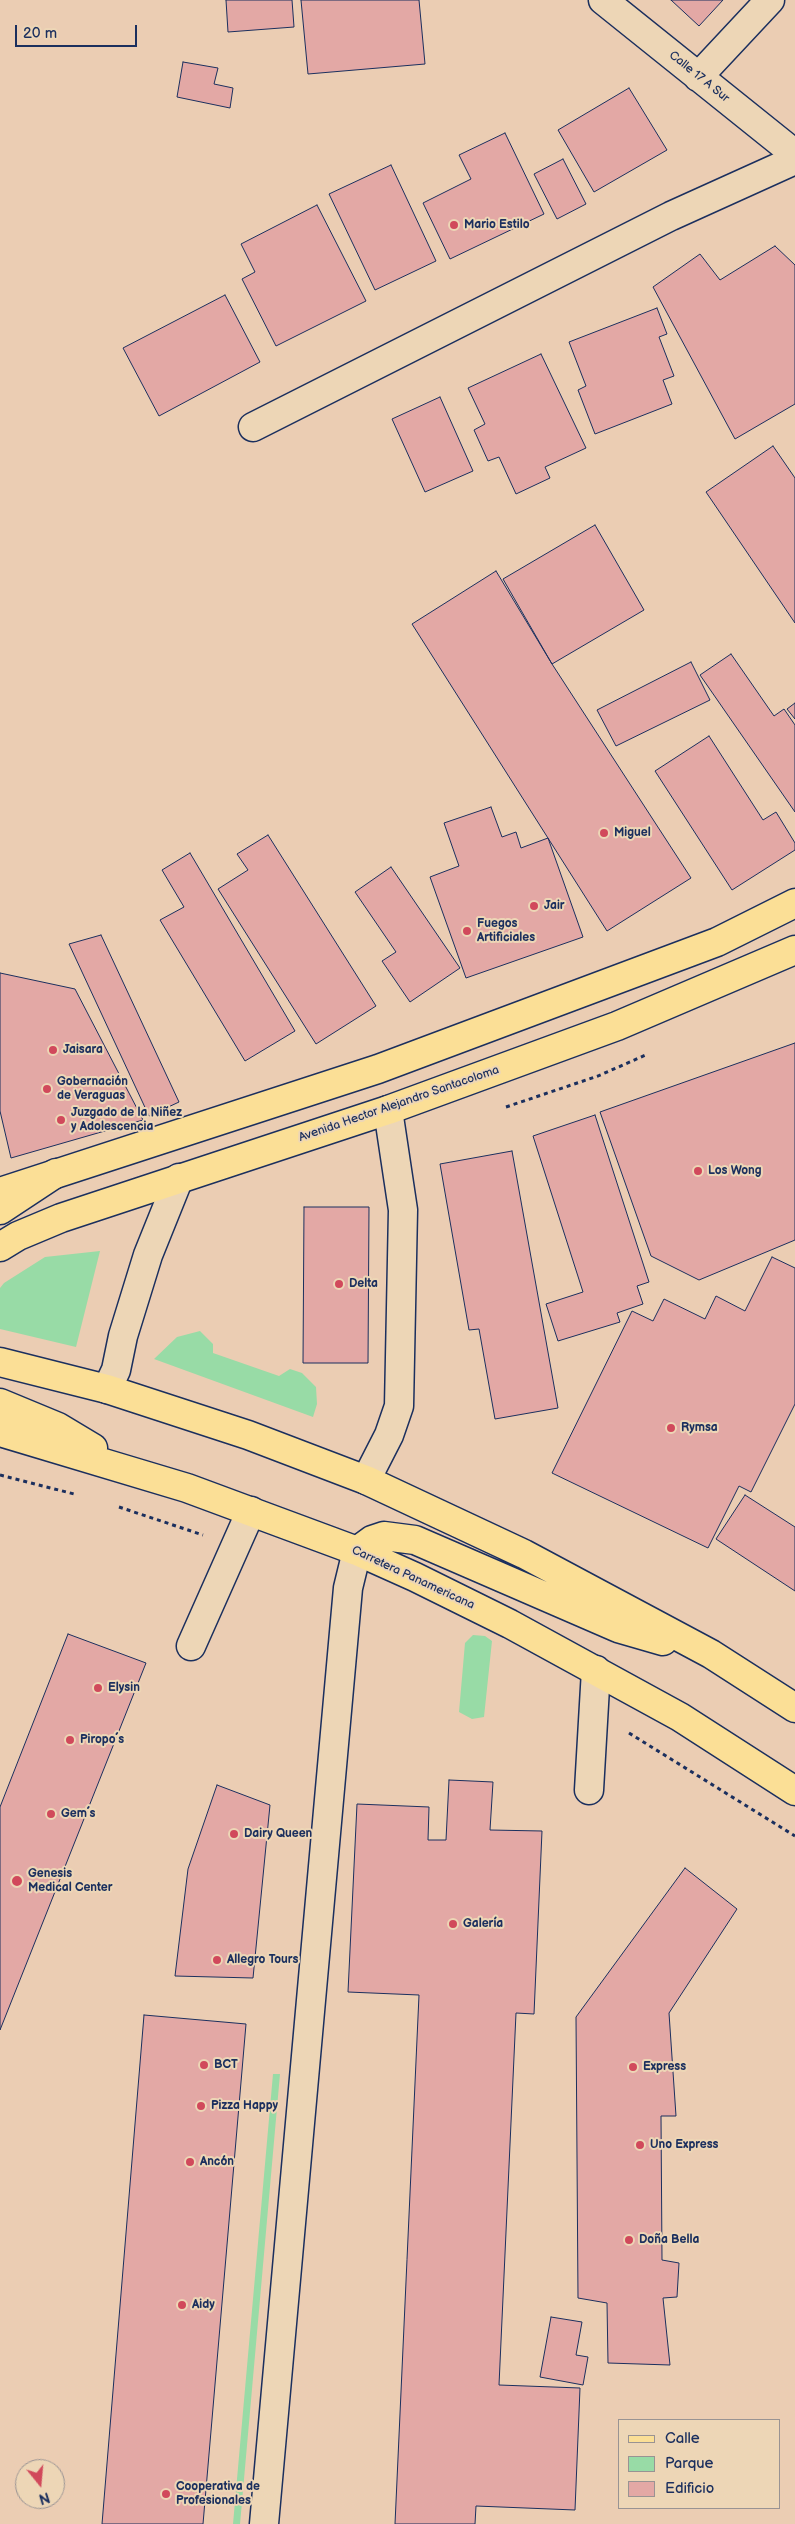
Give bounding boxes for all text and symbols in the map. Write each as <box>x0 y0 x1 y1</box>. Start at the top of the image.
scale bar <box>18 15 140 47</box>
text: 20 m <box>23 24 57 43</box>
street label: Calle 17 A Sur <box>666 48 732 106</box>
place label: Mario Estilo <box>464 218 530 232</box>
marker: Mario Estilo <box>448 219 460 231</box>
place label: Miguel <box>614 826 651 840</box>
marker: Miguel <box>598 827 610 839</box>
place label: Jair <box>544 899 565 913</box>
marker: Jair <box>528 900 540 912</box>
place label: Fuegos Artificiales <box>477 917 535 945</box>
marker: Fuegos Artificiales <box>461 925 473 937</box>
place label: Jaisara <box>63 1043 103 1057</box>
marker: Jaisara <box>47 1044 59 1056</box>
street label: Avenida Hector Alejandro Santacoloma <box>297 1063 501 1145</box>
place label: Gobernación de Veraguas <box>57 1075 128 1103</box>
marker: Gobernación de Veraguas <box>41 1083 53 1095</box>
place label: Juzgado de la Niñez y Adolescencia <box>71 1106 182 1134</box>
marker: Juzgado de la Niñez y Adolescencia <box>55 1114 67 1126</box>
place label: Los Wong <box>708 1164 762 1178</box>
marker: Los Wong <box>692 1165 704 1177</box>
place label: Delta <box>349 1277 378 1291</box>
marker: Delta <box>333 1278 345 1290</box>
place label: Rymsa <box>681 1421 718 1435</box>
marker: Rymsa <box>665 1422 677 1434</box>
street label: Carretera Panamericana <box>349 1543 477 1613</box>
place label: Elysin <box>108 1681 140 1695</box>
marker: Elysin <box>92 1682 104 1694</box>
place label: Piropo´s <box>80 1733 124 1747</box>
marker: Piropo´s <box>64 1734 76 1746</box>
place label: Gem´s <box>61 1807 95 1821</box>
marker: Gem´s <box>45 1808 57 1820</box>
place label: Dairy Queen <box>244 1827 312 1841</box>
marker: Dairy Queen <box>228 1828 240 1840</box>
place label: Genesis Medical Center <box>28 1867 113 1895</box>
marker: Genesis Medical Center <box>10 1874 24 1888</box>
place label: Galería <box>463 1917 503 1931</box>
marker: Galería <box>447 1918 459 1930</box>
place label: Allegro Tours <box>227 1953 298 1967</box>
marker: Allegro Tours <box>211 1954 223 1966</box>
place label: BCT <box>214 2058 238 2072</box>
marker: BCT <box>198 2059 210 2071</box>
place label: Express <box>643 2060 686 2074</box>
marker: Express <box>627 2061 639 2073</box>
place label: Pizza Happy <box>211 2099 278 2113</box>
marker: Pizza Happy <box>195 2100 207 2112</box>
place label: Uno Express <box>650 2138 718 2152</box>
marker: Uno Express <box>634 2139 646 2151</box>
place label: Ancón <box>200 2155 234 2169</box>
marker: Ancón <box>184 2156 196 2168</box>
place label: Doña Bella <box>639 2233 699 2247</box>
marker: Doña Bella <box>623 2234 635 2246</box>
place label: Aidy <box>192 2298 215 2312</box>
marker: Aidy <box>176 2299 188 2311</box>
legend <box>618 2419 780 2509</box>
text: Calle <box>665 2429 700 2448</box>
text: Parque <box>665 2454 713 2473</box>
north arrow <box>15 2459 65 2509</box>
text: Edificio <box>665 2479 714 2498</box>
place label: Cooperativa de Profesionales <box>176 2480 260 2508</box>
text: N <box>37 2488 52 2508</box>
marker: Cooperativa de Profesionales <box>160 2488 172 2500</box>

